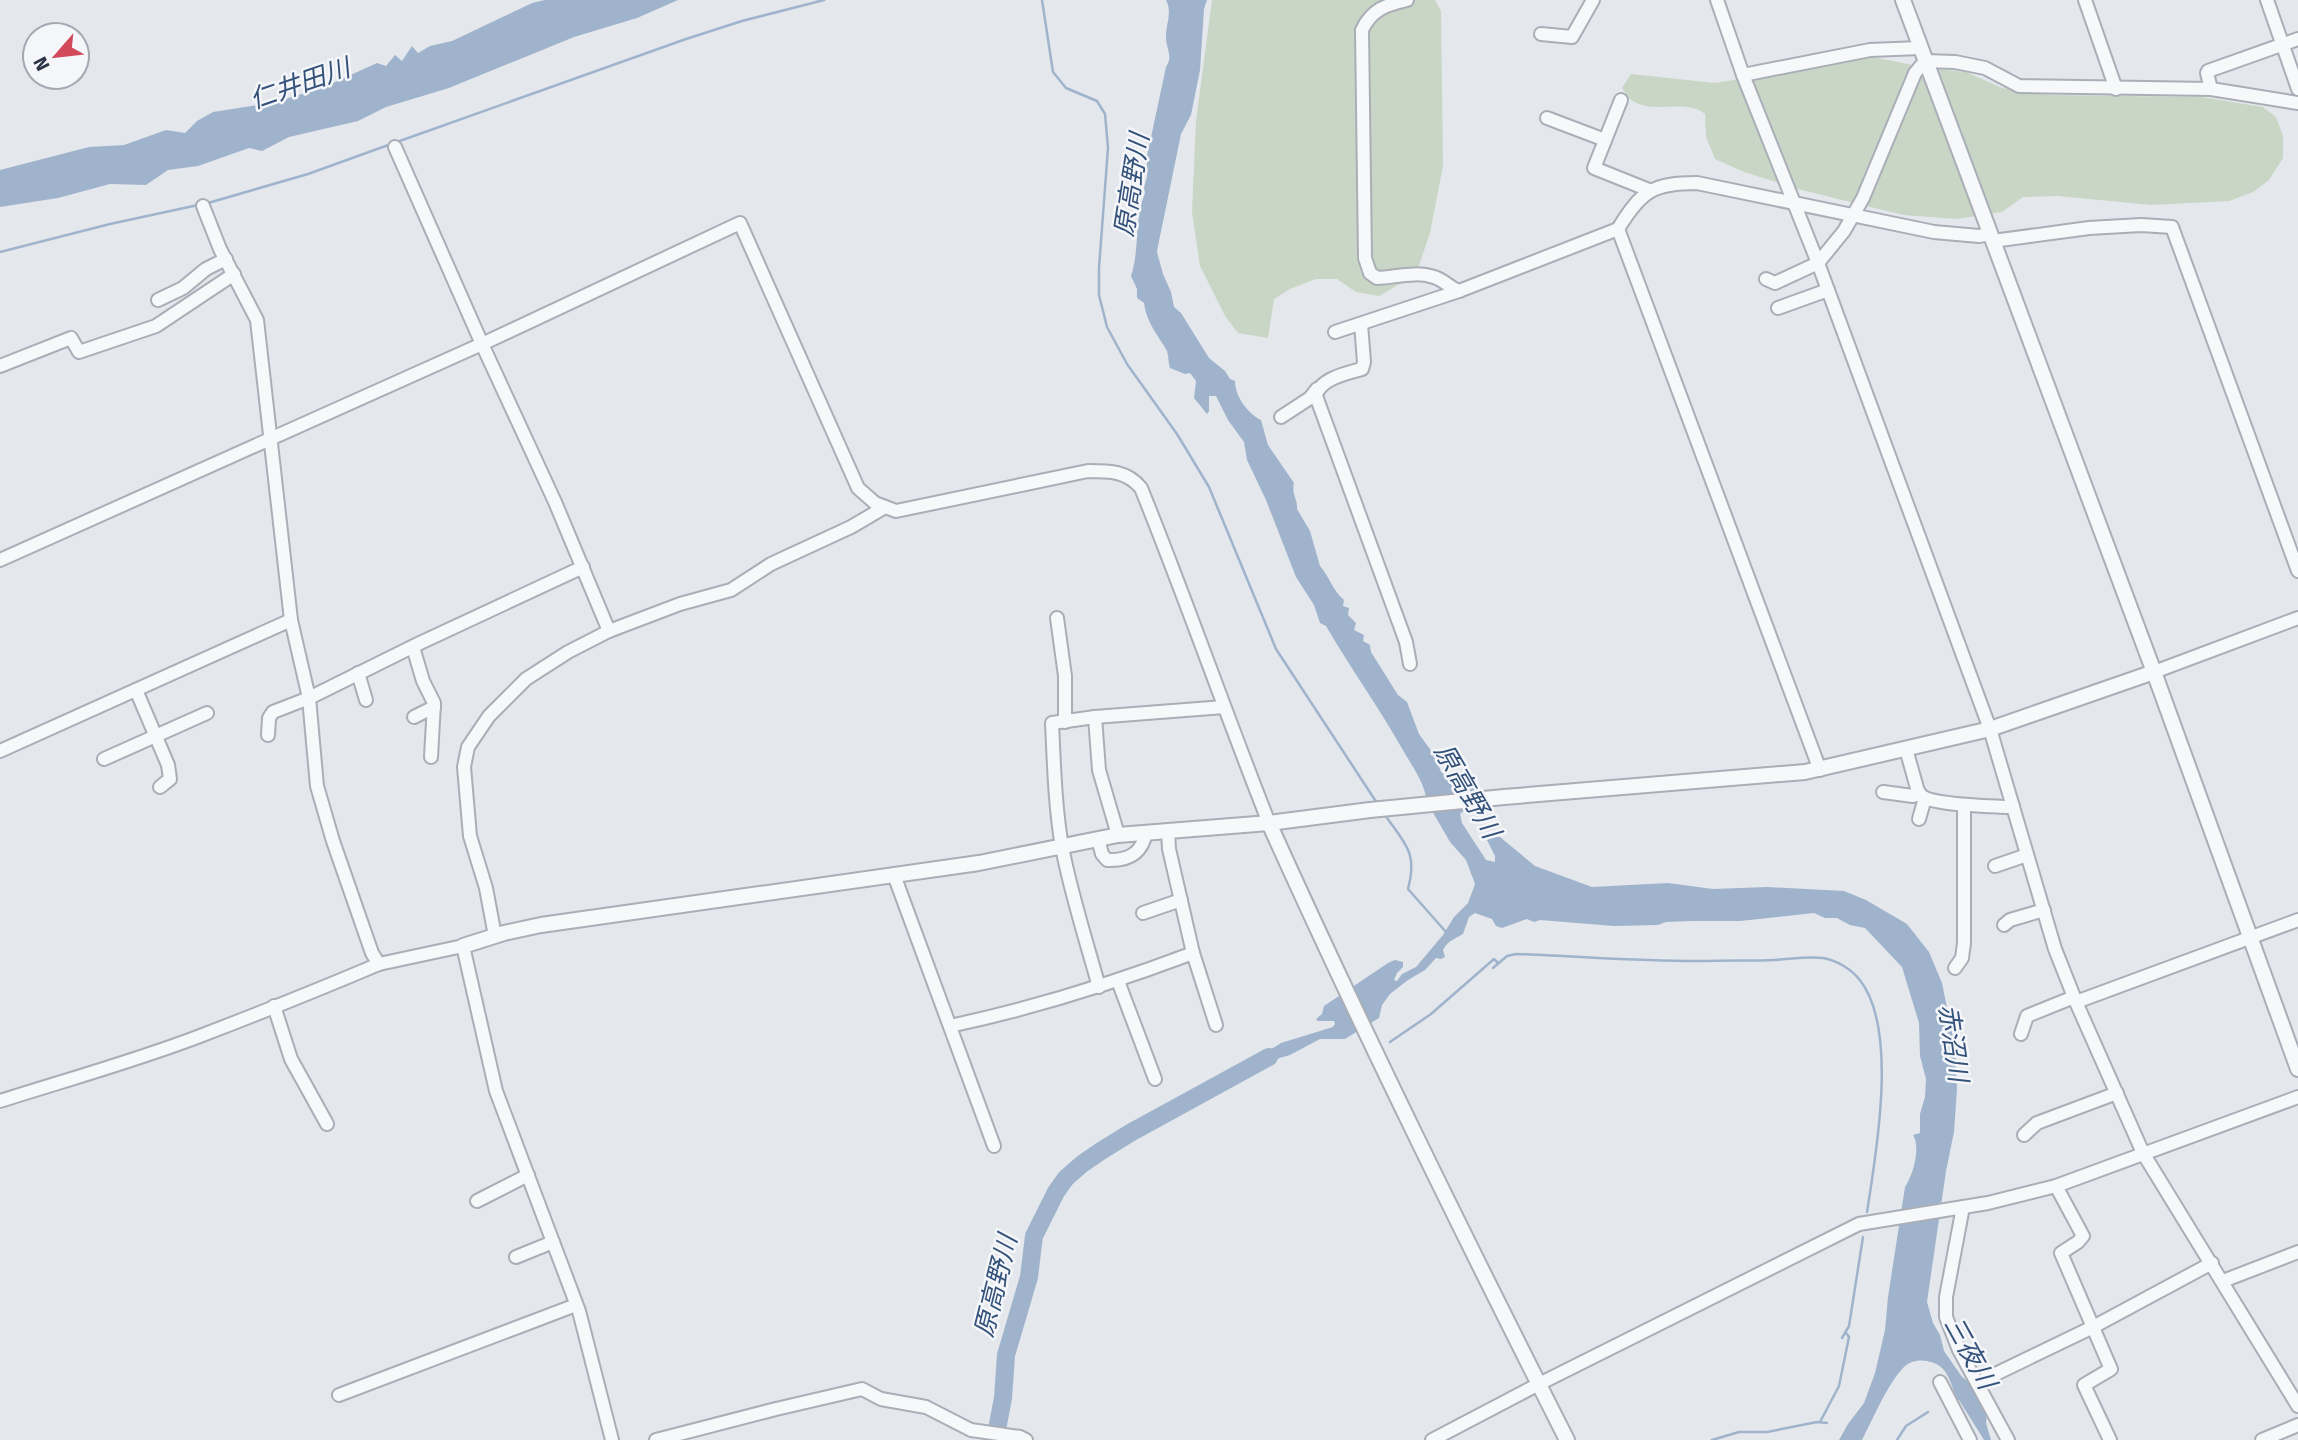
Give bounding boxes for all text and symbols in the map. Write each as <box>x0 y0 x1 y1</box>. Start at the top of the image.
north arrow <box>21 21 91 91</box>
water label: 仁井田川 <box>246 51 357 116</box>
text: N <box>28 53 55 75</box>
water label: 原高野川 <box>1109 128 1156 239</box>
water label: 原高野川 <box>1428 738 1508 846</box>
water label: 赤沼川 <box>1932 1002 1974 1087</box>
water label: 原高野川 <box>968 1229 1024 1340</box>
water label: 三夜川 <box>1938 1311 2004 1397</box>

